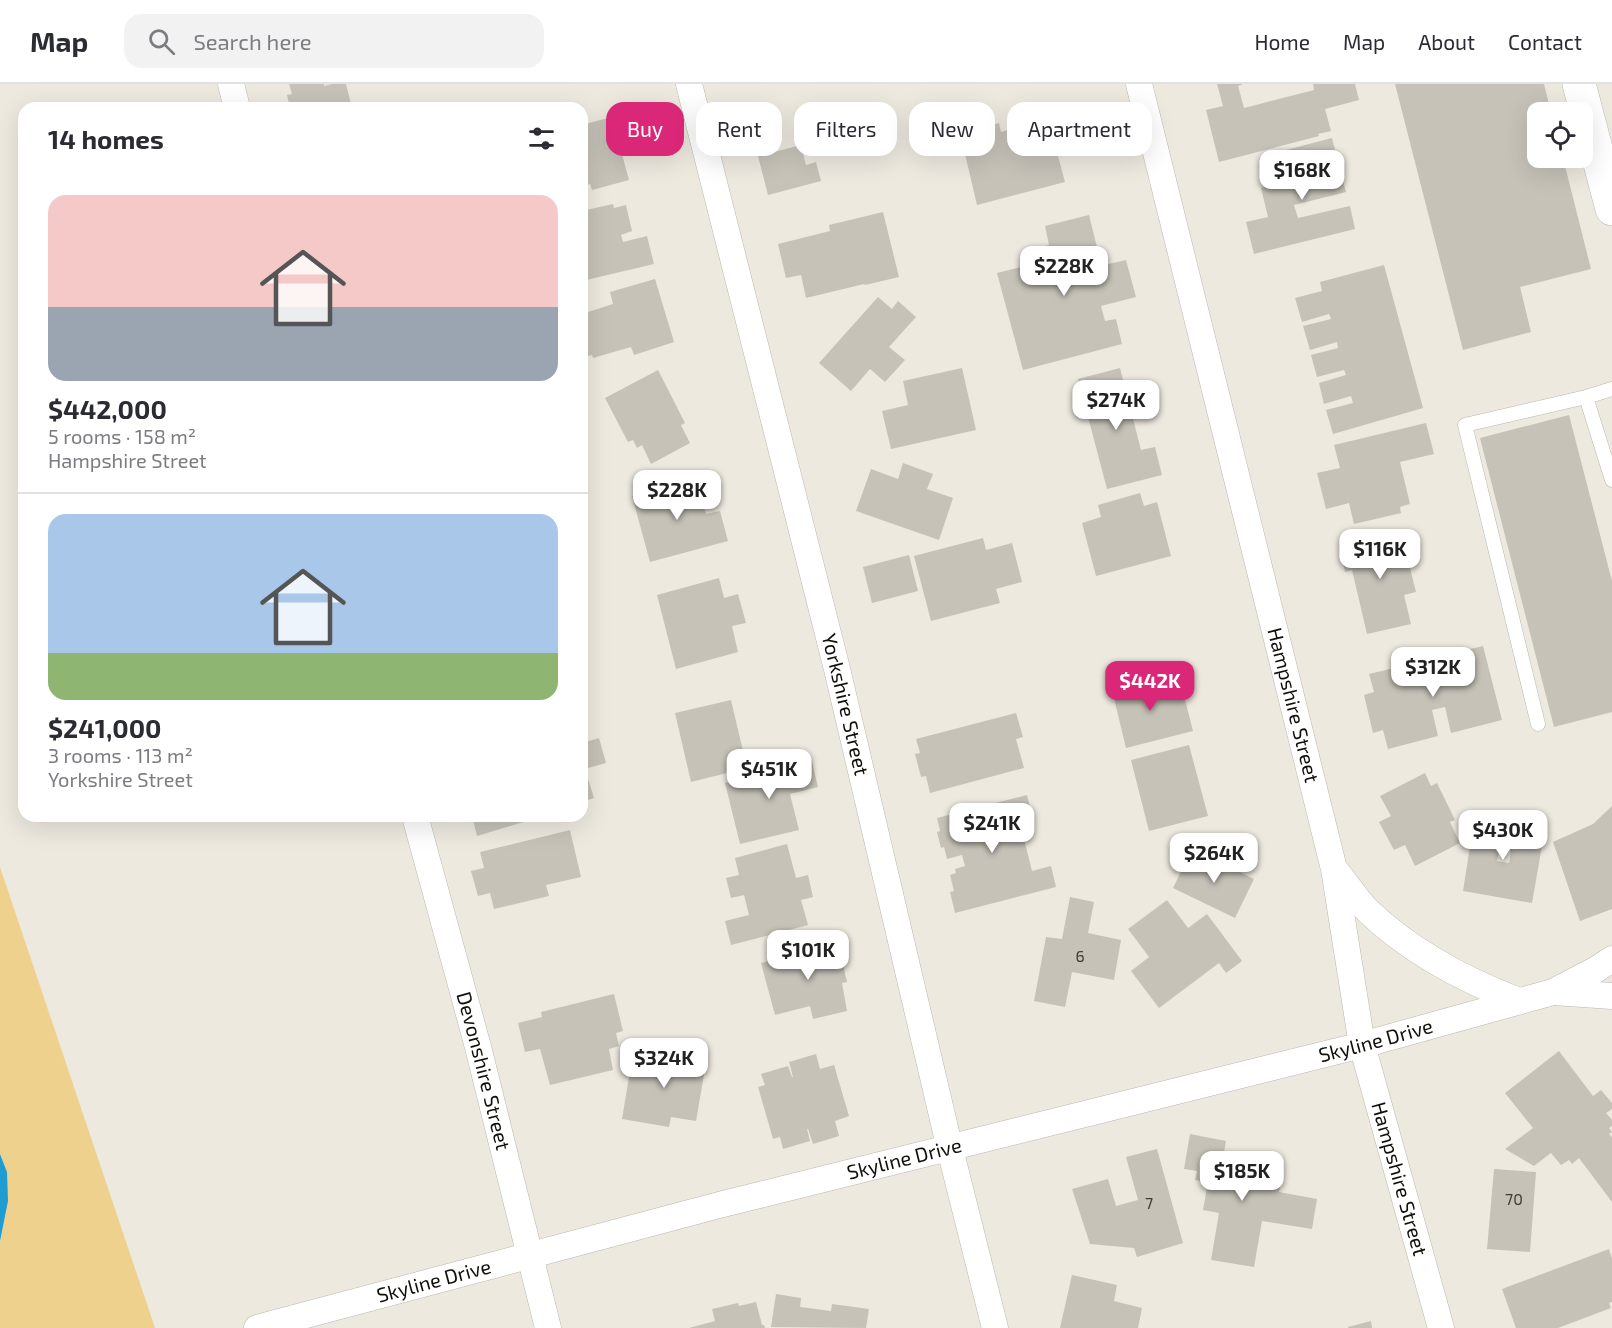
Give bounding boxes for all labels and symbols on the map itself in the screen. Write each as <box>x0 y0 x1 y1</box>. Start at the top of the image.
pin: $168K <box>1260 150 1344 201</box>
pin: $228K <box>1022 246 1106 297</box>
pin: $274K <box>1074 380 1158 431</box>
pin: $228K <box>635 470 719 521</box>
pin: $116K <box>1338 529 1422 580</box>
street label: Hampshire Street <box>1263 625 1325 785</box>
street label: Yorkshire Street <box>818 631 875 778</box>
pin: $312K <box>1391 647 1475 698</box>
pin: $442K <box>1108 661 1192 712</box>
pin: $451K <box>727 749 811 800</box>
pin: $241K <box>950 803 1034 854</box>
pin: $430K <box>1461 810 1545 861</box>
pin: $264K <box>1172 833 1256 884</box>
pin: $101K <box>766 930 850 981</box>
house number: 6 <box>1075 946 1085 965</box>
street label: Devonshire Street <box>452 989 516 1153</box>
street label: Skyline Drive <box>1316 1013 1435 1066</box>
pin: $324K <box>622 1038 706 1089</box>
street label: Hampshire Street <box>1367 1099 1433 1259</box>
street label: Skyline Drive <box>844 1132 964 1184</box>
pin: $185K <box>1200 1151 1284 1202</box>
house number: 70 <box>1505 1189 1523 1208</box>
house number: 7 <box>1145 1193 1153 1212</box>
street label: Skyline Drive <box>374 1253 493 1307</box>

